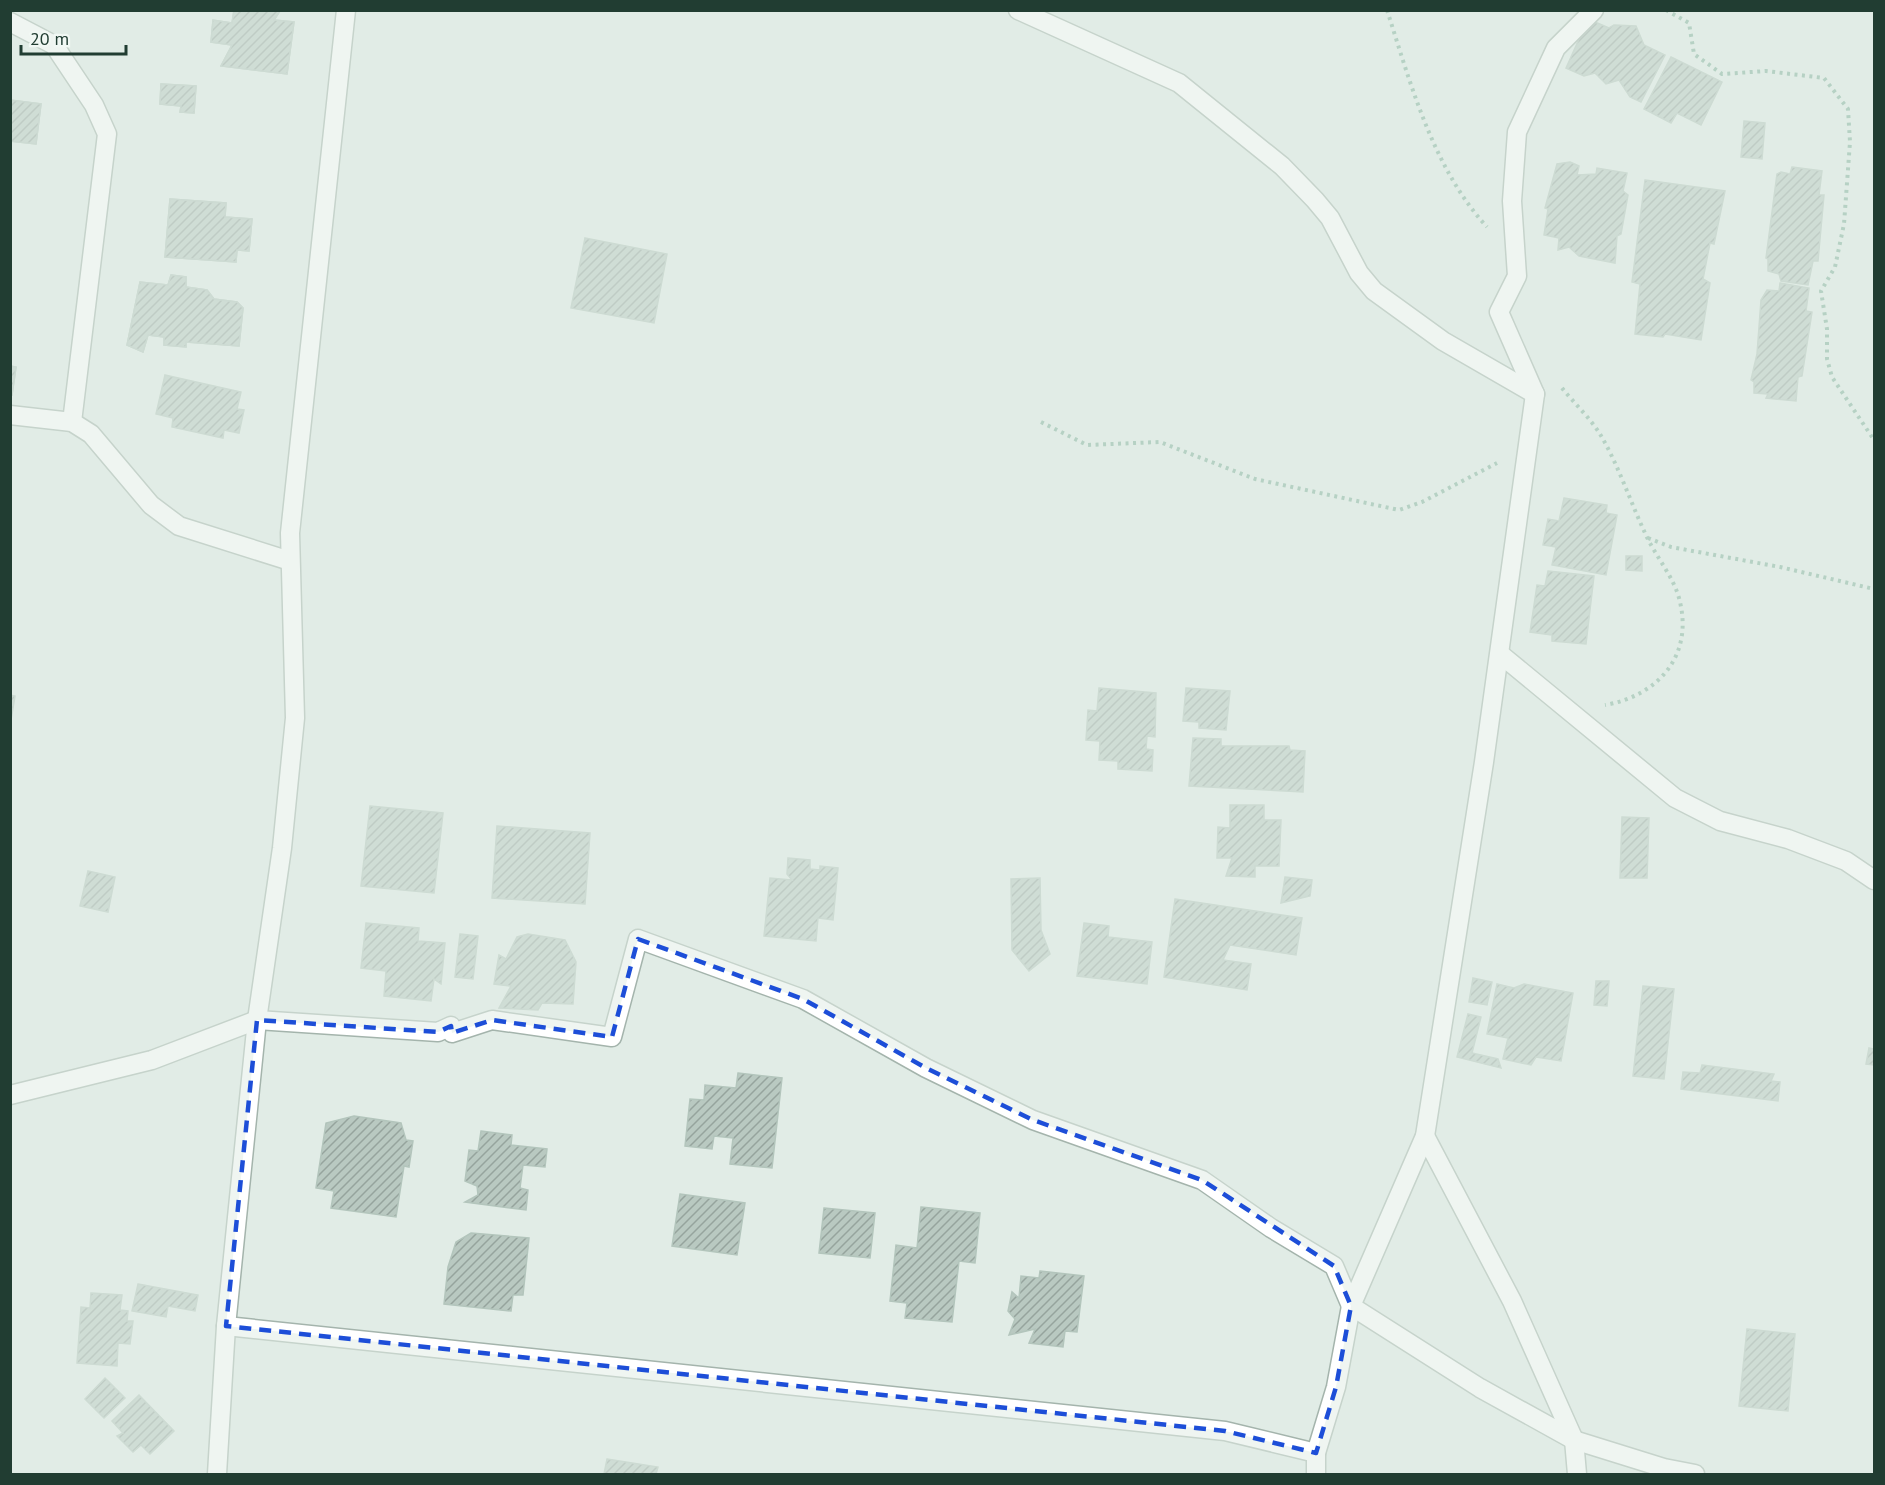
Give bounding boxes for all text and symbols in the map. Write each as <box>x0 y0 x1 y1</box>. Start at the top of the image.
scale bar <box>21 18 126 56</box>
text: 20 m <box>30 27 69 50</box>

